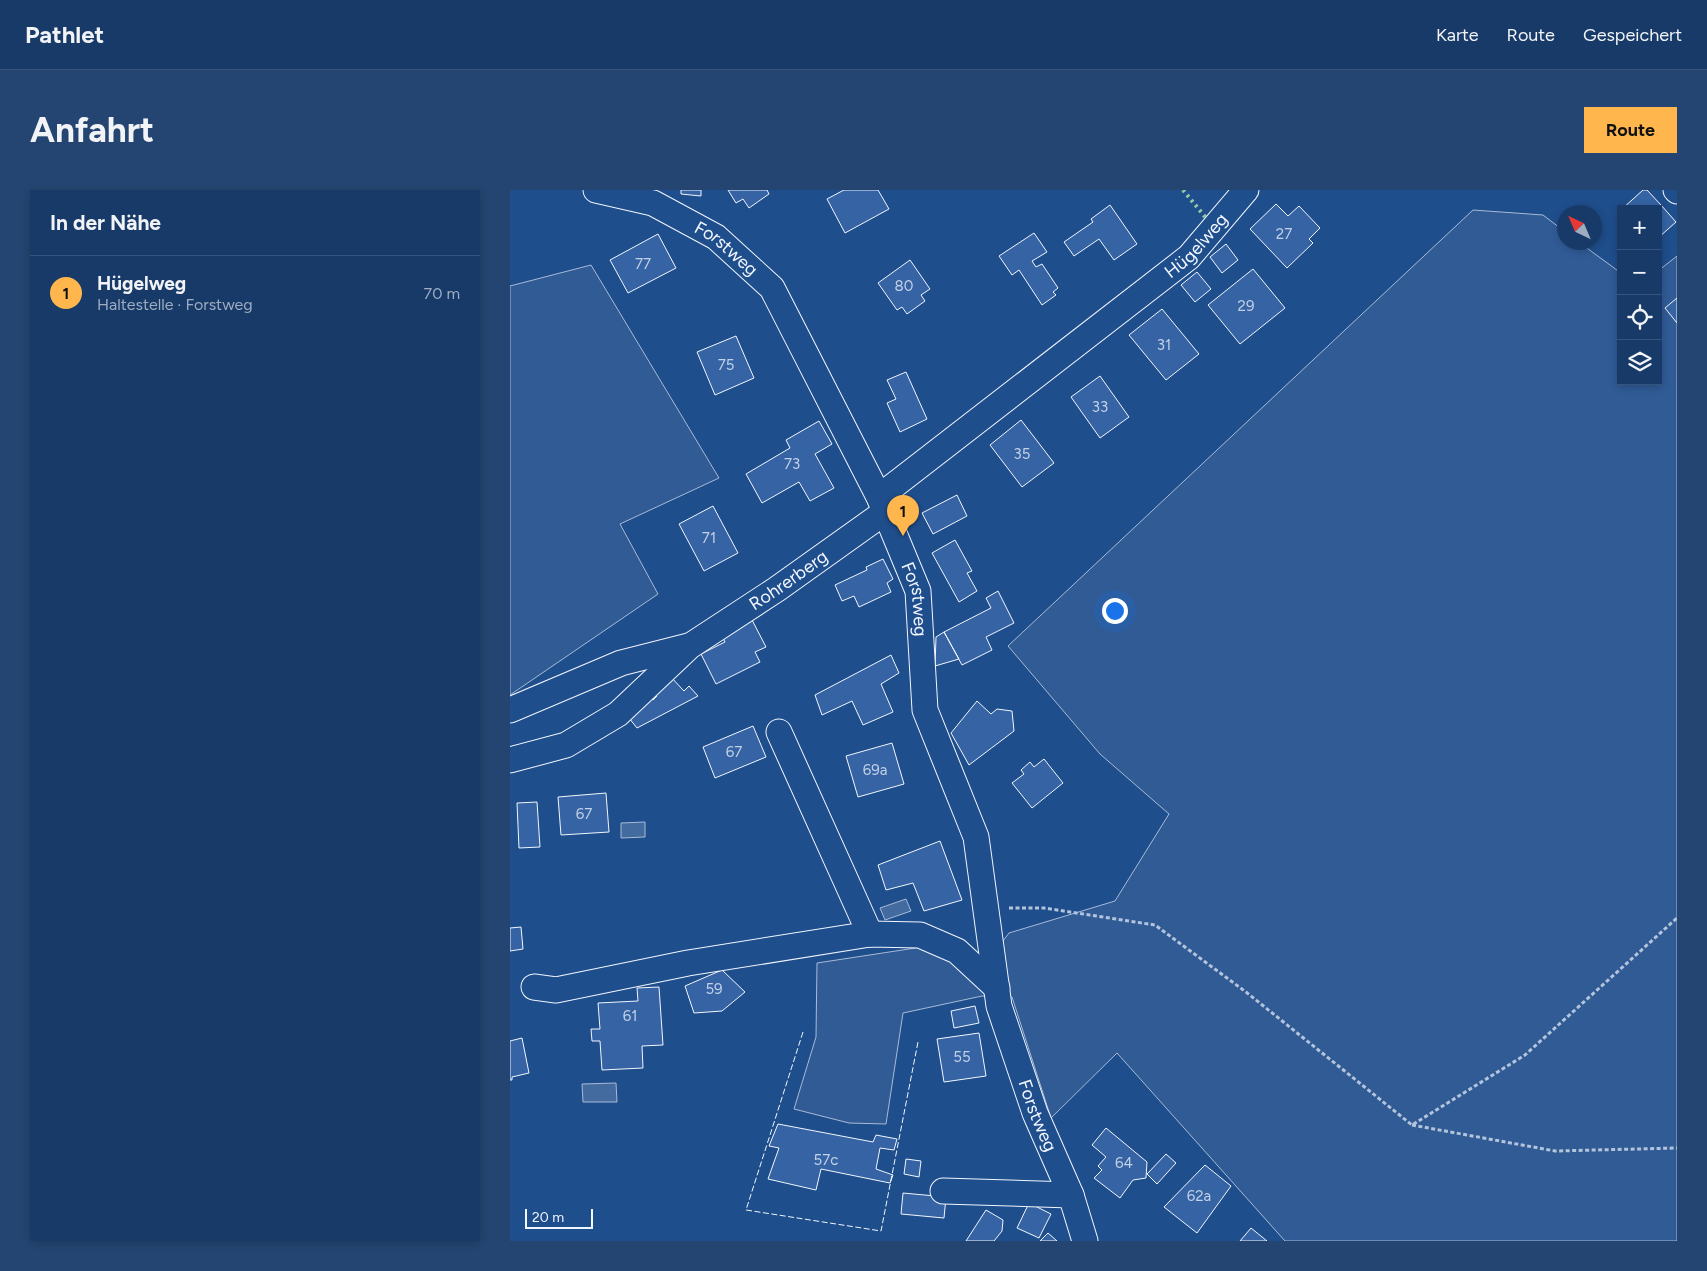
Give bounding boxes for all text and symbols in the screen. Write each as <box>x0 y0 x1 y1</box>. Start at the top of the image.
text: Pathlet <box>25 20 104 49</box>
text: Karte <box>1436 24 1479 46</box>
text: Route <box>1507 24 1555 46</box>
text: Gespeichert <box>1583 24 1682 46</box>
button: Route <box>1584 107 1677 153</box>
text: Anfahrt <box>30 109 154 151</box>
north arrow <box>1557 205 1602 250</box>
map controls <box>1617 205 1662 385</box>
button: + <box>1617 205 1662 250</box>
street label: Hügelweg <box>1160 209 1232 283</box>
text: In der Nähe <box>50 210 161 235</box>
street label: Forstweg <box>691 216 762 281</box>
house number: 27 <box>1276 225 1292 243</box>
button: − <box>1617 250 1662 295</box>
house number: 77 <box>635 255 651 273</box>
text: Hügelweg <box>97 272 186 295</box>
house number: 80 <box>895 277 913 295</box>
text: 1 <box>63 284 69 303</box>
text: 70 m <box>424 284 460 303</box>
text: Haltestelle · Forstweg <box>97 295 253 314</box>
button: locate <box>1617 295 1662 340</box>
house number: 29 <box>1238 297 1254 315</box>
house number: 31 <box>1157 336 1171 354</box>
button: layers <box>1617 340 1662 385</box>
house number: 75 <box>718 356 734 374</box>
house number: 33 <box>1092 398 1108 416</box>
house number: 35 <box>1014 445 1030 463</box>
house number: 73 <box>784 455 800 473</box>
pin: 1 <box>887 495 919 536</box>
house number: 71 <box>702 529 716 547</box>
street label: Rohrerberg <box>745 545 832 615</box>
street label: Forstweg <box>896 559 932 637</box>
your location <box>1102 598 1128 624</box>
house number: 67 <box>726 743 742 761</box>
house number: 69a <box>863 761 887 779</box>
house number: 67 <box>576 805 592 823</box>
house number: 59 <box>705 980 723 998</box>
house number: 61 <box>623 1007 637 1025</box>
house number: 55 <box>953 1048 971 1066</box>
street label: Forstweg <box>1013 1077 1062 1155</box>
house number: 57c <box>814 1151 838 1169</box>
house number: 64 <box>1115 1154 1133 1172</box>
house number: 62a <box>1187 1187 1211 1205</box>
scale bar <box>525 1206 592 1229</box>
text: 20 m <box>532 1209 564 1226</box>

